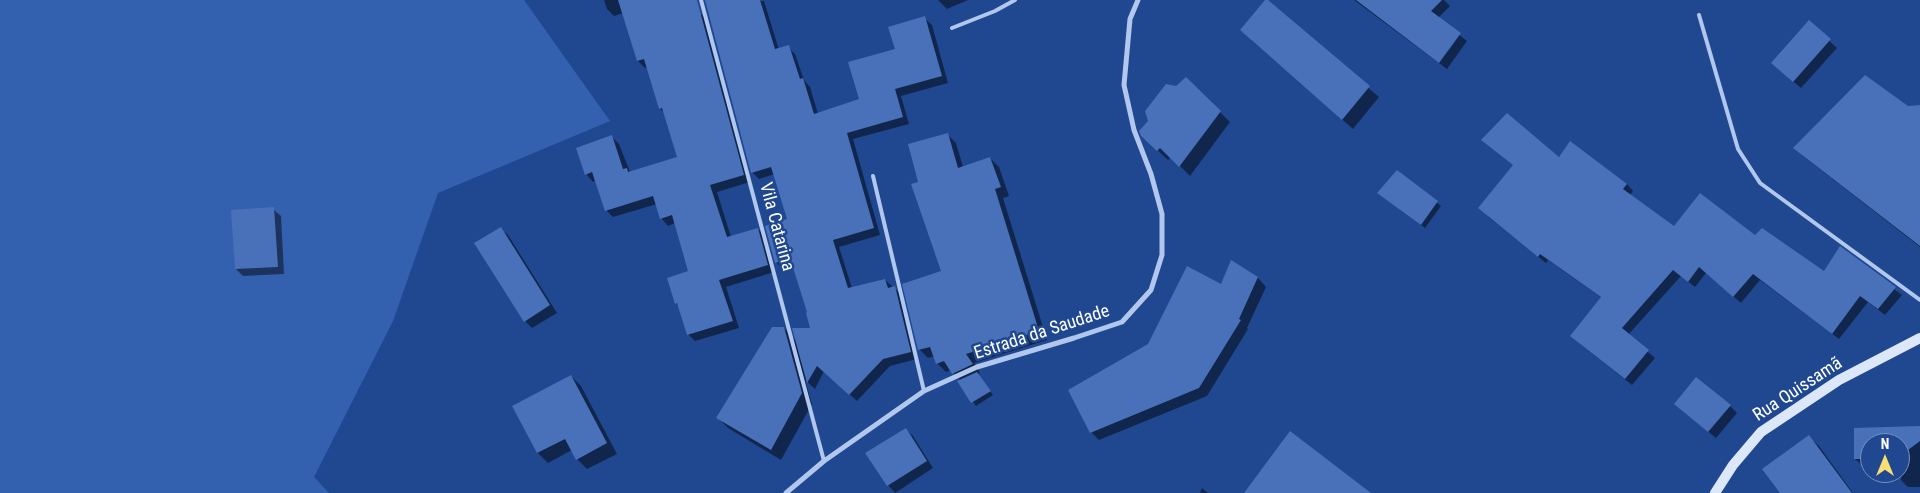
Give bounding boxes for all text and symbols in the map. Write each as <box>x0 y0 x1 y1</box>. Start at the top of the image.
street label: Vila Catarina <box>754 180 798 274</box>
street label: Estrada da Saudade <box>972 301 1112 365</box>
street label: Rua Quissamã <box>1749 353 1847 427</box>
north arrow <box>1860 433 1910 483</box>
text: N <box>1881 436 1889 452</box>

